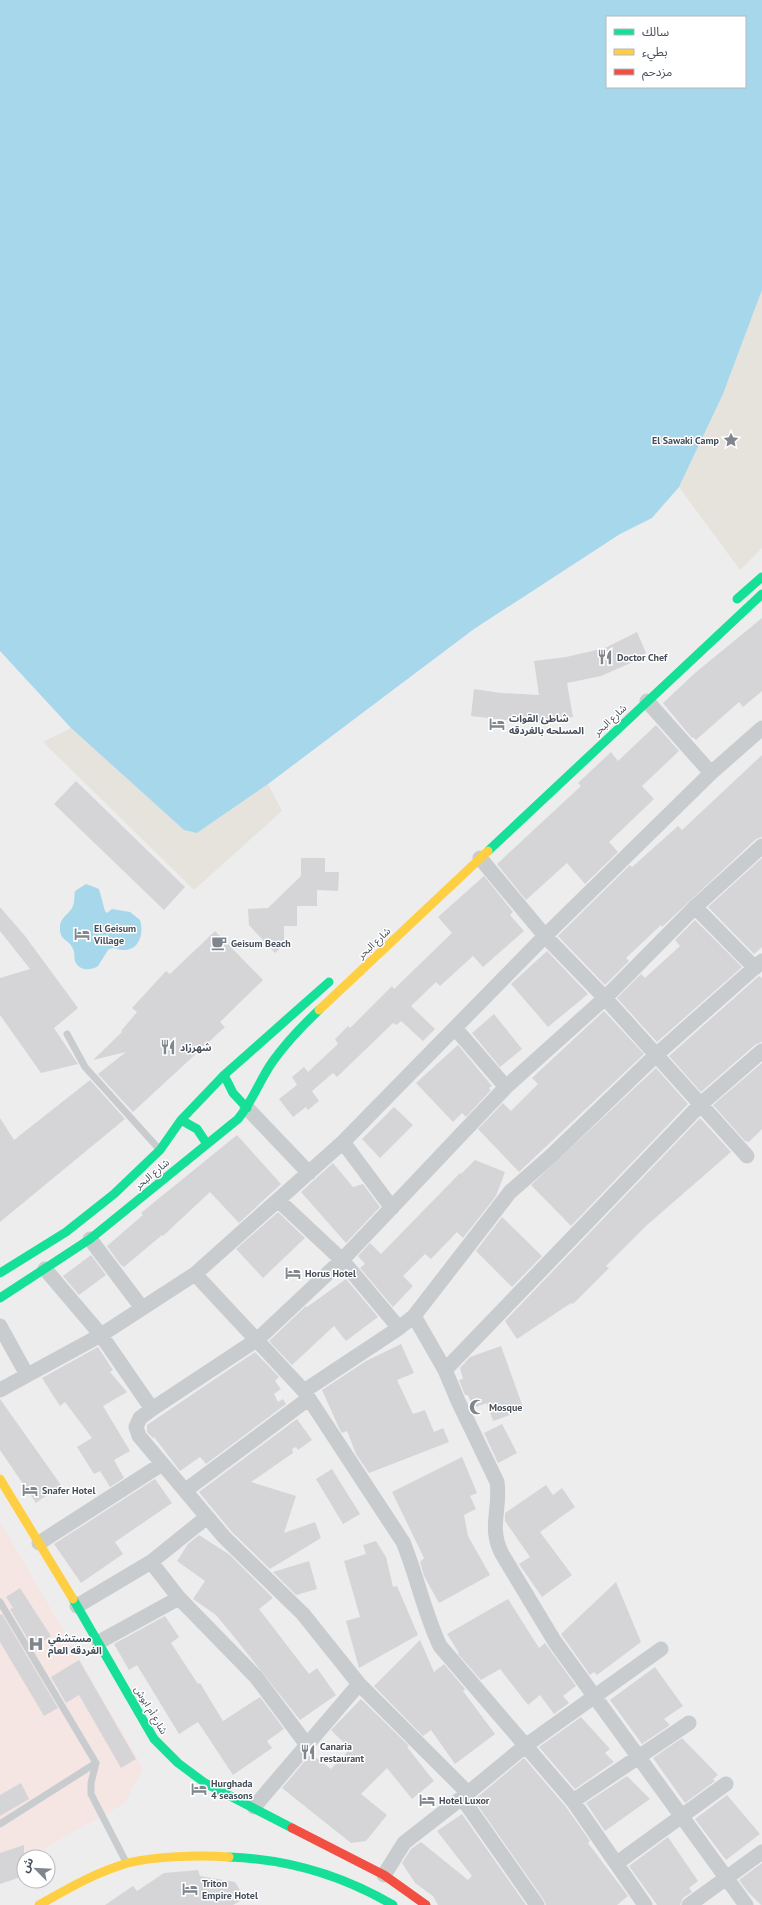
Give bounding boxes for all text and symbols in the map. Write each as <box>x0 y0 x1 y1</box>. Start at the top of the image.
legend <box>606 16 746 88</box>
text: سالك <box>642 24 669 39</box>
text: بطيء <box>642 44 668 62</box>
text: مزدحم <box>642 64 672 81</box>
place icon: El Sawaki Camp <box>722 431 740 449</box>
place label: El Sawaki Camp <box>652 434 720 447</box>
restaurant icon: Doctor Chef <box>596 648 614 666</box>
place label: Doctor Chef <box>617 651 668 664</box>
street label: شارع البحر <box>590 701 630 740</box>
place label: شاطئ القوات المسلحه بالغردقه <box>509 712 584 737</box>
hotel icon: شاطئ القوات المسلحه بالغردقه <box>488 715 506 733</box>
place label: El Geisum Village <box>93 922 136 947</box>
street label: شارع البحر <box>354 924 394 963</box>
hotel icon: El Geisum Village <box>73 925 91 943</box>
cafe icon: Geisum Beach <box>210 934 228 952</box>
place label: Geisum Beach <box>231 937 291 950</box>
restaurant icon: شهرزاد <box>159 1038 177 1056</box>
place label: شهرزاد <box>180 1041 211 1054</box>
street label: شارع البحر <box>131 1156 173 1194</box>
hotel icon: Horus Hotel <box>284 1264 302 1282</box>
place label: Horus Hotel <box>305 1267 356 1280</box>
mosque icon: Mosque <box>468 1398 486 1416</box>
place label: Mosque <box>489 1401 522 1414</box>
hotel icon: Snafer Hotel <box>21 1481 39 1499</box>
place label: Snafer Hotel <box>42 1484 95 1497</box>
place label: مستشفي الغردقه العام <box>48 1632 102 1658</box>
hospital icon: مستشفي الغردقه العام <box>27 1635 45 1653</box>
street label: شارع أم ابوش <box>130 1684 171 1738</box>
place label: Canaria restaurant <box>320 1740 365 1765</box>
restaurant icon: Canaria restaurant <box>299 1743 317 1761</box>
place label: Hurghada 4 seasons <box>211 1777 253 1802</box>
hotel icon: Hurghada 4 seasons <box>190 1780 208 1798</box>
hotel icon: Hotel Luxor <box>418 1791 436 1809</box>
place label: Hotel Luxor <box>439 1794 490 1807</box>
north arrow <box>16 1849 56 1889</box>
text: ش <box>17 1855 36 1875</box>
place label: Triton Empire Hotel <box>202 1877 258 1902</box>
hotel icon: Triton Empire Hotel <box>181 1880 199 1898</box>

